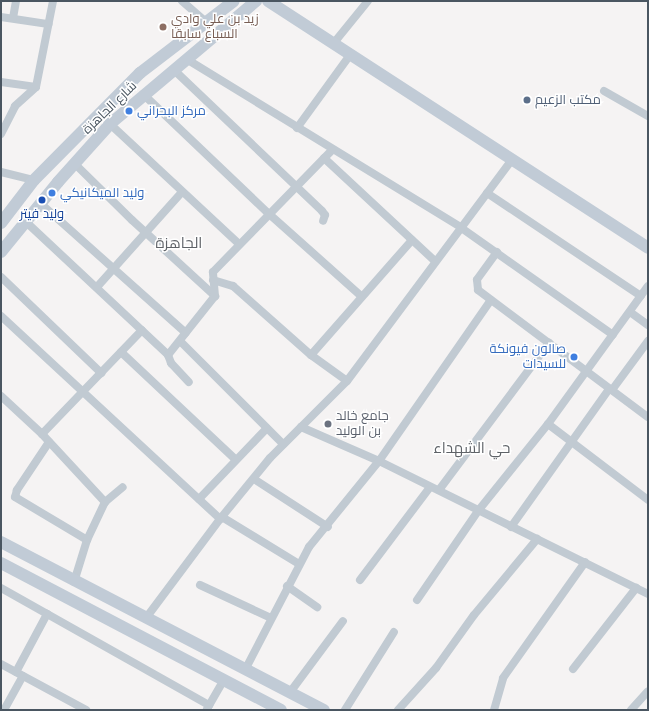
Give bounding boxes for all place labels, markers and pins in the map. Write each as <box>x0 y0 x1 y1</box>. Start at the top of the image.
place label: زيد بن علي وادي السباع سابقا <box>171 12 259 43</box>
marker: زيد بن علي وادي السباع سابقا <box>158 22 168 32</box>
place label: مكتب الزعيم <box>535 92 601 108</box>
marker: مكتب الزعيم <box>522 95 532 105</box>
place label: مركز البحراني <box>137 103 206 119</box>
marker: مركز البحراني <box>124 106 134 116</box>
place label: وليد الميكانيكي <box>60 185 144 201</box>
marker: وليد الميكانيكي <box>47 188 57 198</box>
marker: وليد فيتر <box>37 195 47 205</box>
place label: وليد فيتر <box>20 206 64 222</box>
place label: صالون فيونكة للسيدات <box>490 342 566 373</box>
marker: صالون فيونكة للسيدات <box>569 352 579 362</box>
place label: جامع خالد بن الوليد <box>336 409 389 440</box>
marker: جامع خالد بن الوليد <box>323 419 333 429</box>

